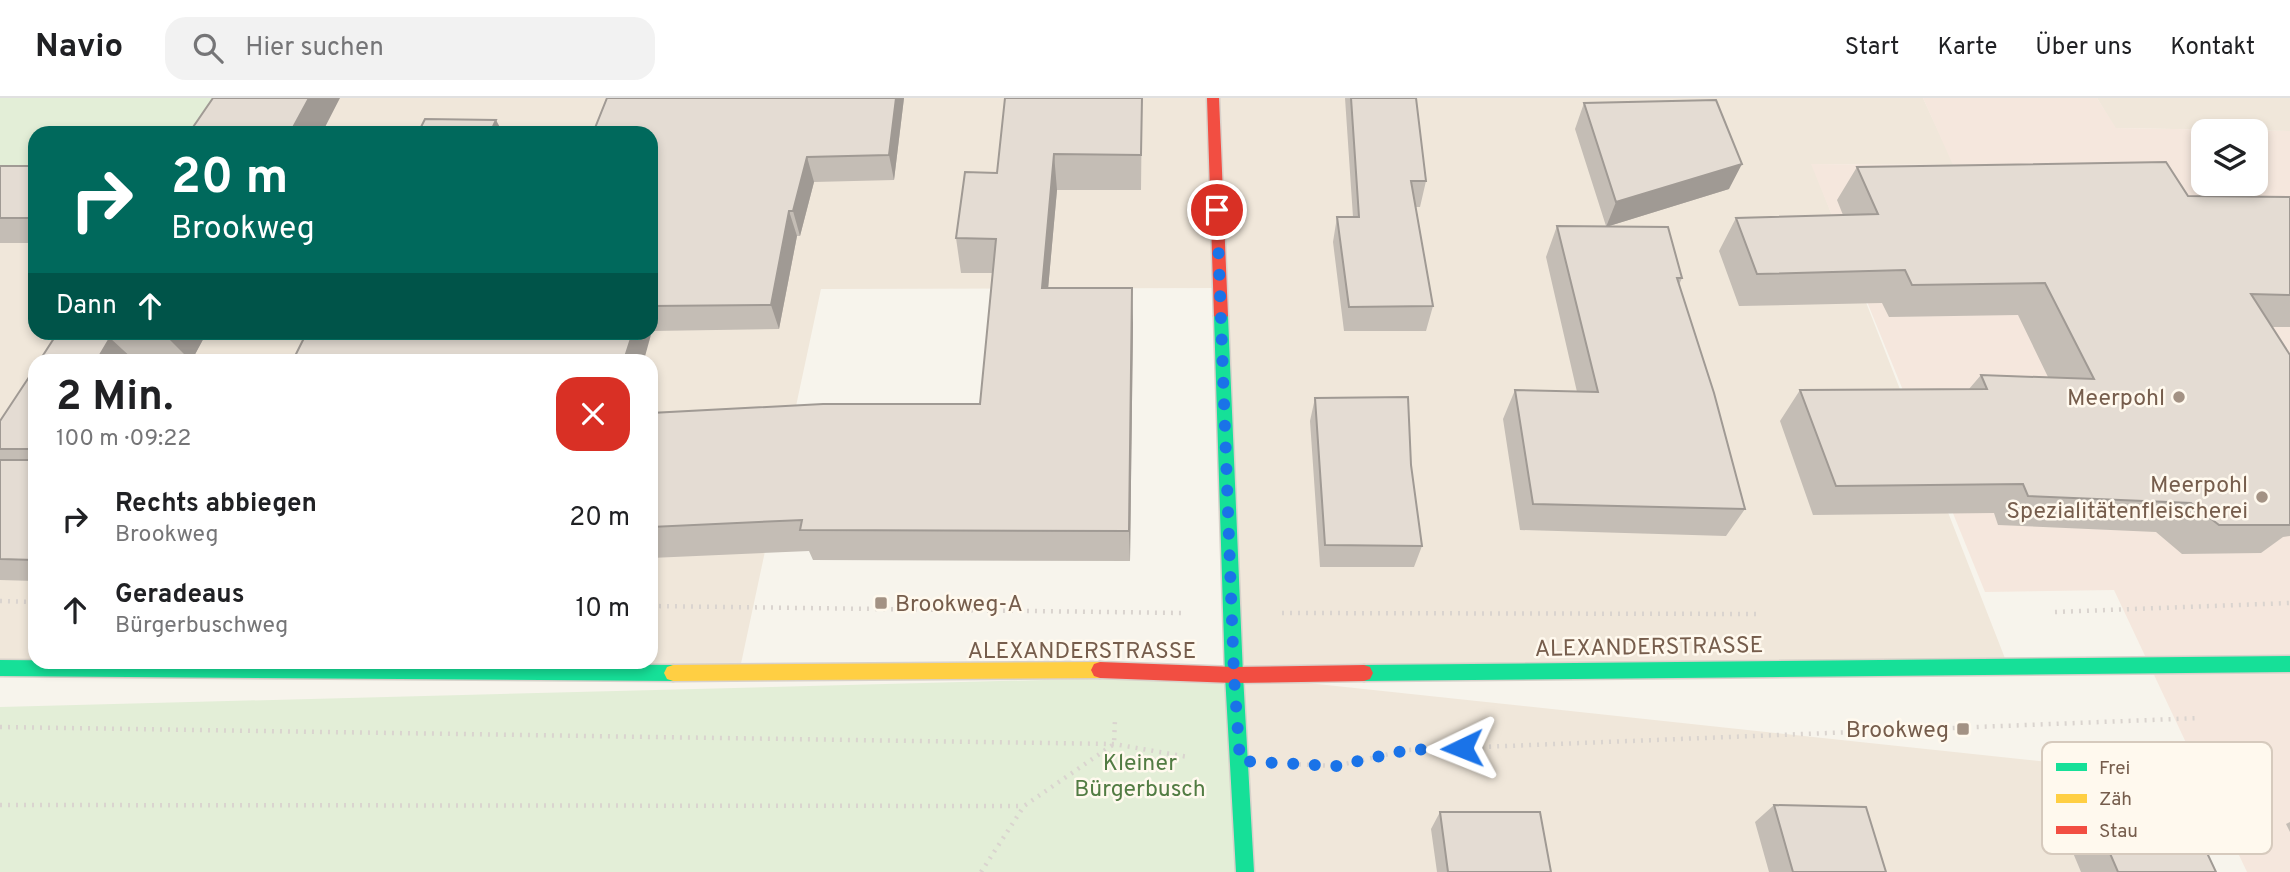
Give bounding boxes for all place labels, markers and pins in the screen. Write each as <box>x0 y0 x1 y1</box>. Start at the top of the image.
pin <box>1187 180 1247 240</box>
place label: Meerpohl <box>2067 385 2165 414</box>
marker: Meerpohl <box>2171 389 2187 405</box>
place label: Meerpohl Spezialitätenfleischerei <box>2006 472 2248 527</box>
marker: Meerpohl Spezialitätenfleischerei <box>2254 489 2270 505</box>
place label: Brookweg-A <box>895 591 1023 620</box>
marker: Brookweg-A <box>873 595 889 611</box>
place label: Brookweg <box>1846 717 1949 746</box>
marker: Brookweg <box>1955 721 1971 737</box>

